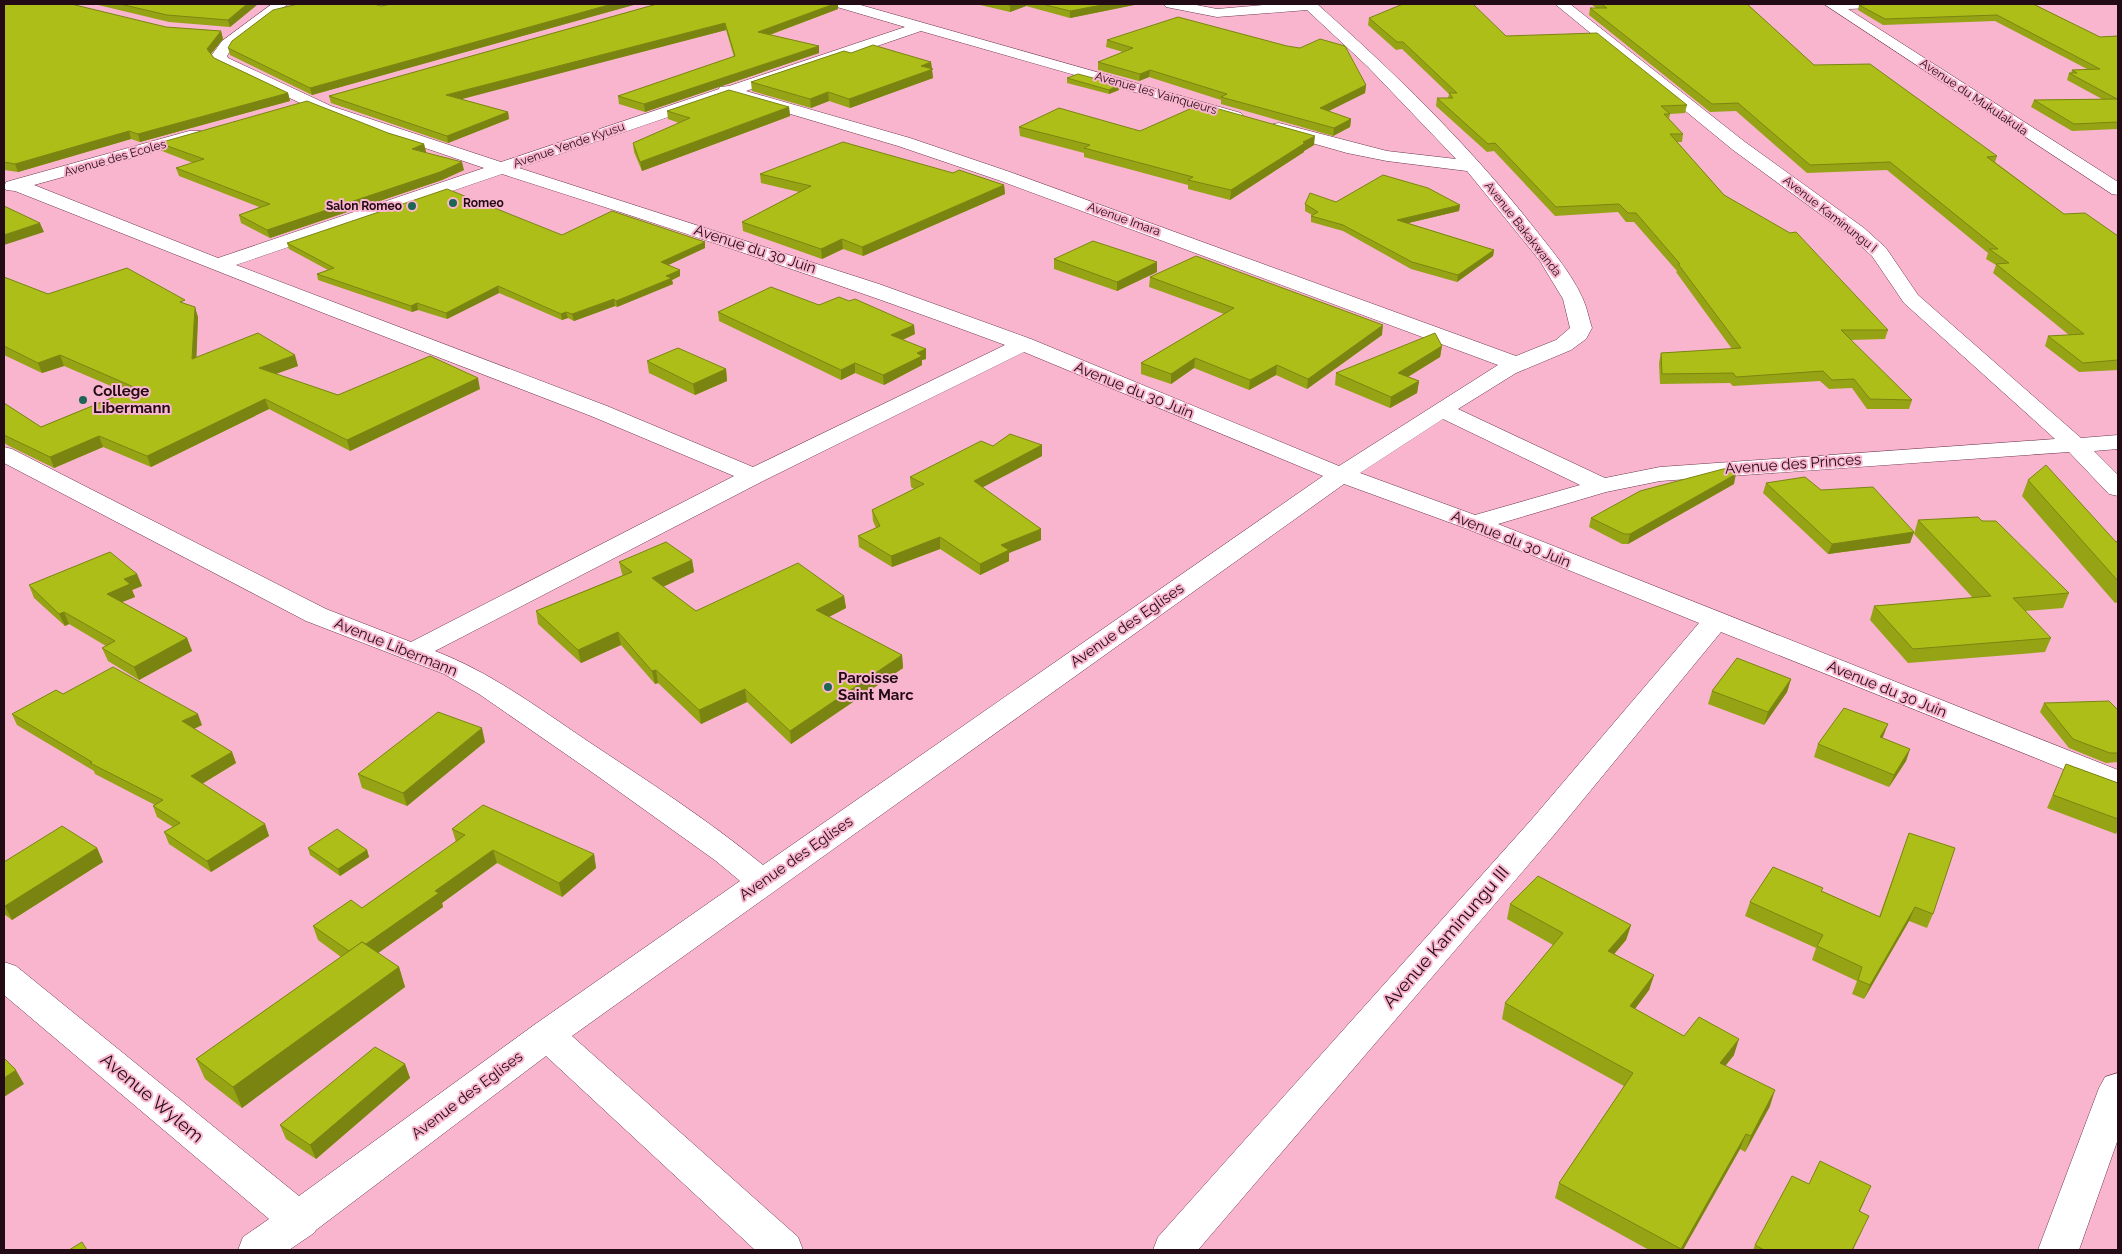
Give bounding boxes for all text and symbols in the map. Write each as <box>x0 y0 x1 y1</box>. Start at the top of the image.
street label: Avenue du Mukulakula <box>1917 56 2031 138</box>
street label: Avenue les Vainqueurs <box>1093 69 1219 117</box>
street label: Avenue Yende Kyusu <box>511 119 627 171</box>
street label: Avenue des Ecoles <box>62 137 168 179</box>
street label: Avenue Kaminungu I <box>1780 173 1880 255</box>
street label: Avenue Bakakwanda <box>1482 179 1564 279</box>
place label: Romeo <box>463 196 504 210</box>
marker: Romeo <box>447 197 459 209</box>
place label: Salon Romeo <box>326 199 402 213</box>
street label: Avenue Imara <box>1086 199 1162 239</box>
marker: Salon Romeo <box>406 200 418 212</box>
street label: Avenue du 30 Juin <box>692 221 818 277</box>
street label: Avenue du 30 Juin <box>1072 358 1196 422</box>
place label: College Libermann <box>93 382 171 417</box>
marker: College Libermann <box>77 394 89 406</box>
street label: Avenue des Princes <box>1724 450 1862 478</box>
street label: Avenue du 30 Juin <box>1449 507 1573 571</box>
street label: Avenue des Eglises <box>1067 579 1187 671</box>
street label: Avenue Libermann <box>332 614 460 680</box>
street label: Avenue du 30 Juin <box>1825 657 1949 721</box>
place label: Paroisse Saint Marc <box>838 669 914 704</box>
marker: Paroisse Saint Marc <box>822 681 834 693</box>
street label: Avenue des Eglises <box>736 812 856 904</box>
street label: Avenue Kaminungu III <box>1378 861 1513 1012</box>
street label: Avenue des Eglises <box>408 1047 526 1143</box>
street label: Avenue Wylem <box>97 1049 208 1147</box>

